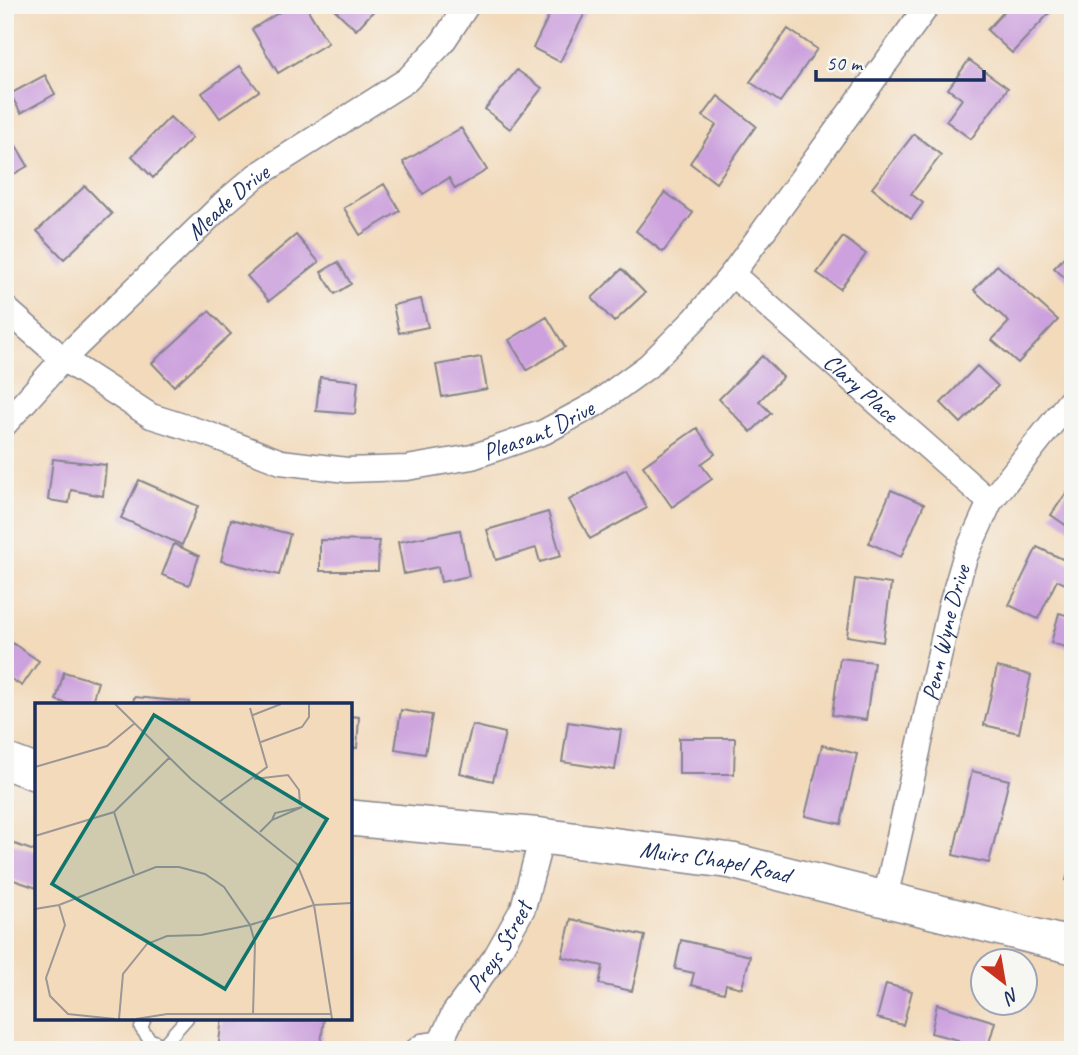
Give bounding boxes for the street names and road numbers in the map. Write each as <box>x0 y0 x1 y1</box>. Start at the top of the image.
street label: Meade Drive <box>180 156 276 246</box>
street label: Clary Place <box>817 347 906 430</box>
street label: Pleasant Drive <box>479 392 601 467</box>
street label: Penn Wyne Drive <box>915 559 977 703</box>
street label: Muirs Chapel Road <box>638 834 797 891</box>
street label: Preys Street <box>459 896 540 998</box>

